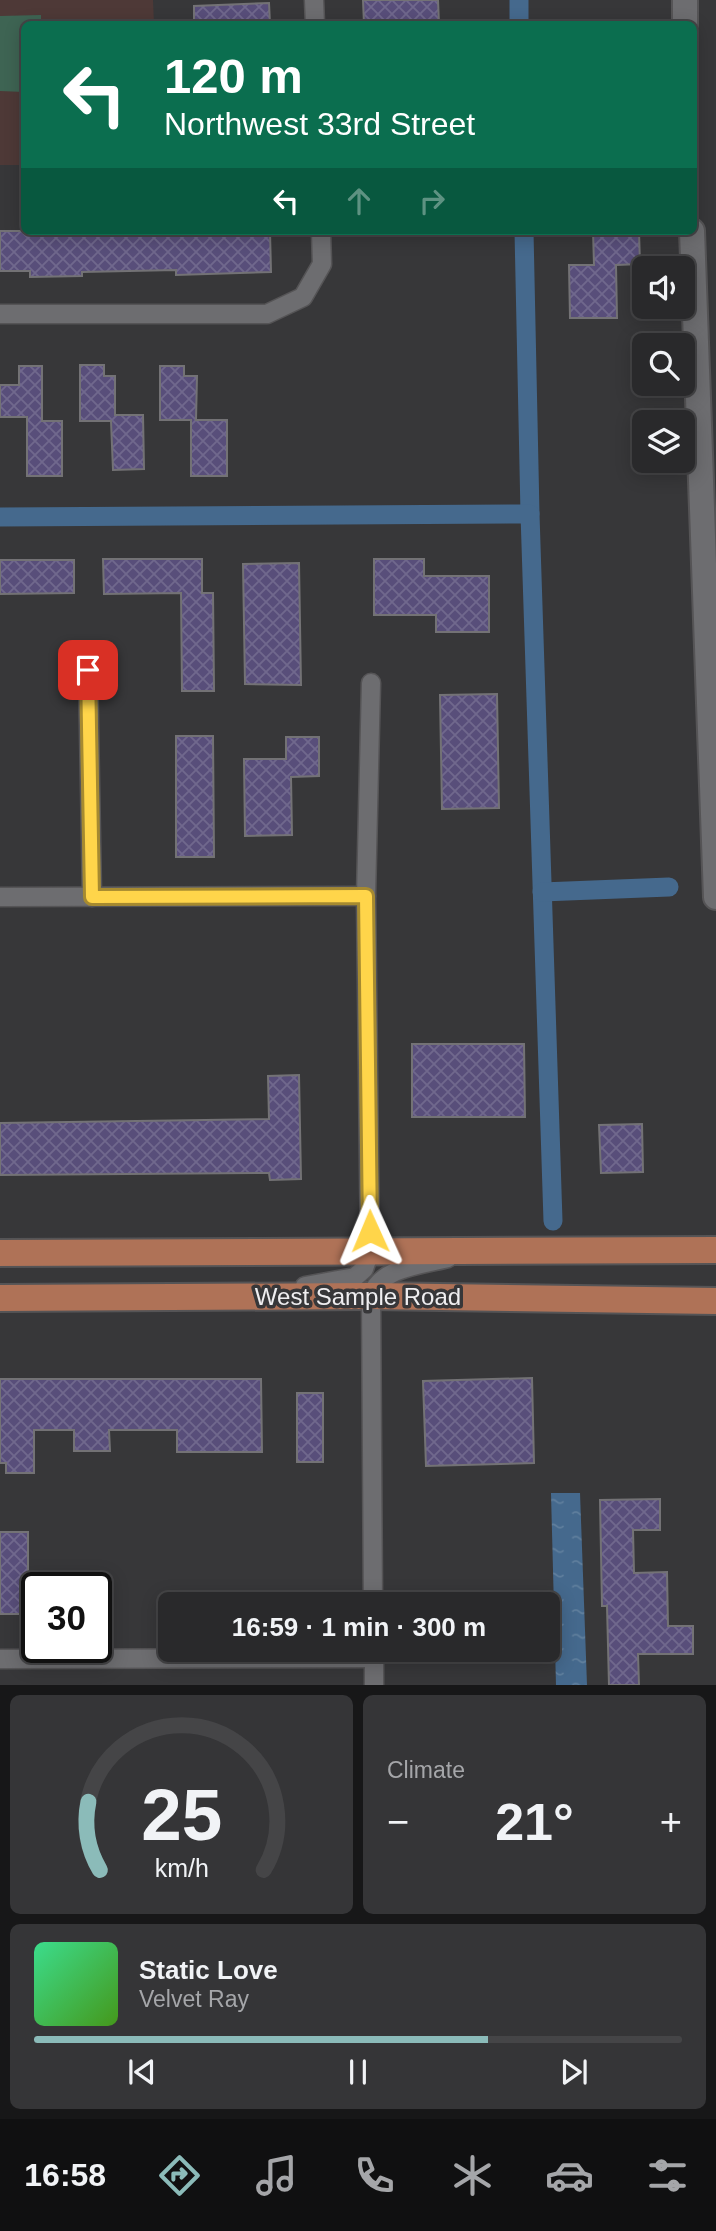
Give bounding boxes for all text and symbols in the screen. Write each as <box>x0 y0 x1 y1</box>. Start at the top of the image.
icon: left <box>49 49 140 140</box>
text: 120 m <box>164 49 303 103</box>
text: Northwest 33rd Street <box>164 106 475 142</box>
icon: left <box>267 182 305 220</box>
icon: ahead <box>340 182 378 220</box>
icon: right <box>413 182 451 220</box>
map controls <box>632 256 695 473</box>
button: sound <box>632 256 695 319</box>
button: search <box>632 333 695 396</box>
button: layers <box>632 410 695 473</box>
pin <box>58 640 118 700</box>
icon: arrive <box>69 651 107 689</box>
position arrow <box>333 1194 407 1268</box>
street label: West Sample Road <box>255 1283 461 1310</box>
speed limit sign: 30 <box>21 1572 112 1663</box>
text: 16:59 · 1 min · 300 m <box>232 1612 486 1642</box>
text: Climate <box>387 1757 465 1783</box>
text: 25 <box>141 1775 222 1856</box>
text: 21° <box>495 1793 574 1851</box>
text: − <box>387 1801 409 1843</box>
text: + <box>660 1801 682 1843</box>
text: km/h <box>154 1854 209 1882</box>
text: Static Love <box>139 1955 278 1985</box>
text: Velvet Ray <box>139 1986 249 2012</box>
icon: previous <box>123 2053 161 2091</box>
icon: pause <box>339 2053 377 2091</box>
icon: next <box>555 2053 593 2091</box>
icon: directions <box>155 2151 204 2200</box>
icon: music <box>252 2151 301 2200</box>
icon: phone <box>350 2151 399 2200</box>
icon: climate <box>448 2151 497 2200</box>
icon: car <box>545 2151 594 2200</box>
icon: filters <box>643 2151 692 2200</box>
text: 16:58 <box>24 2157 106 2193</box>

